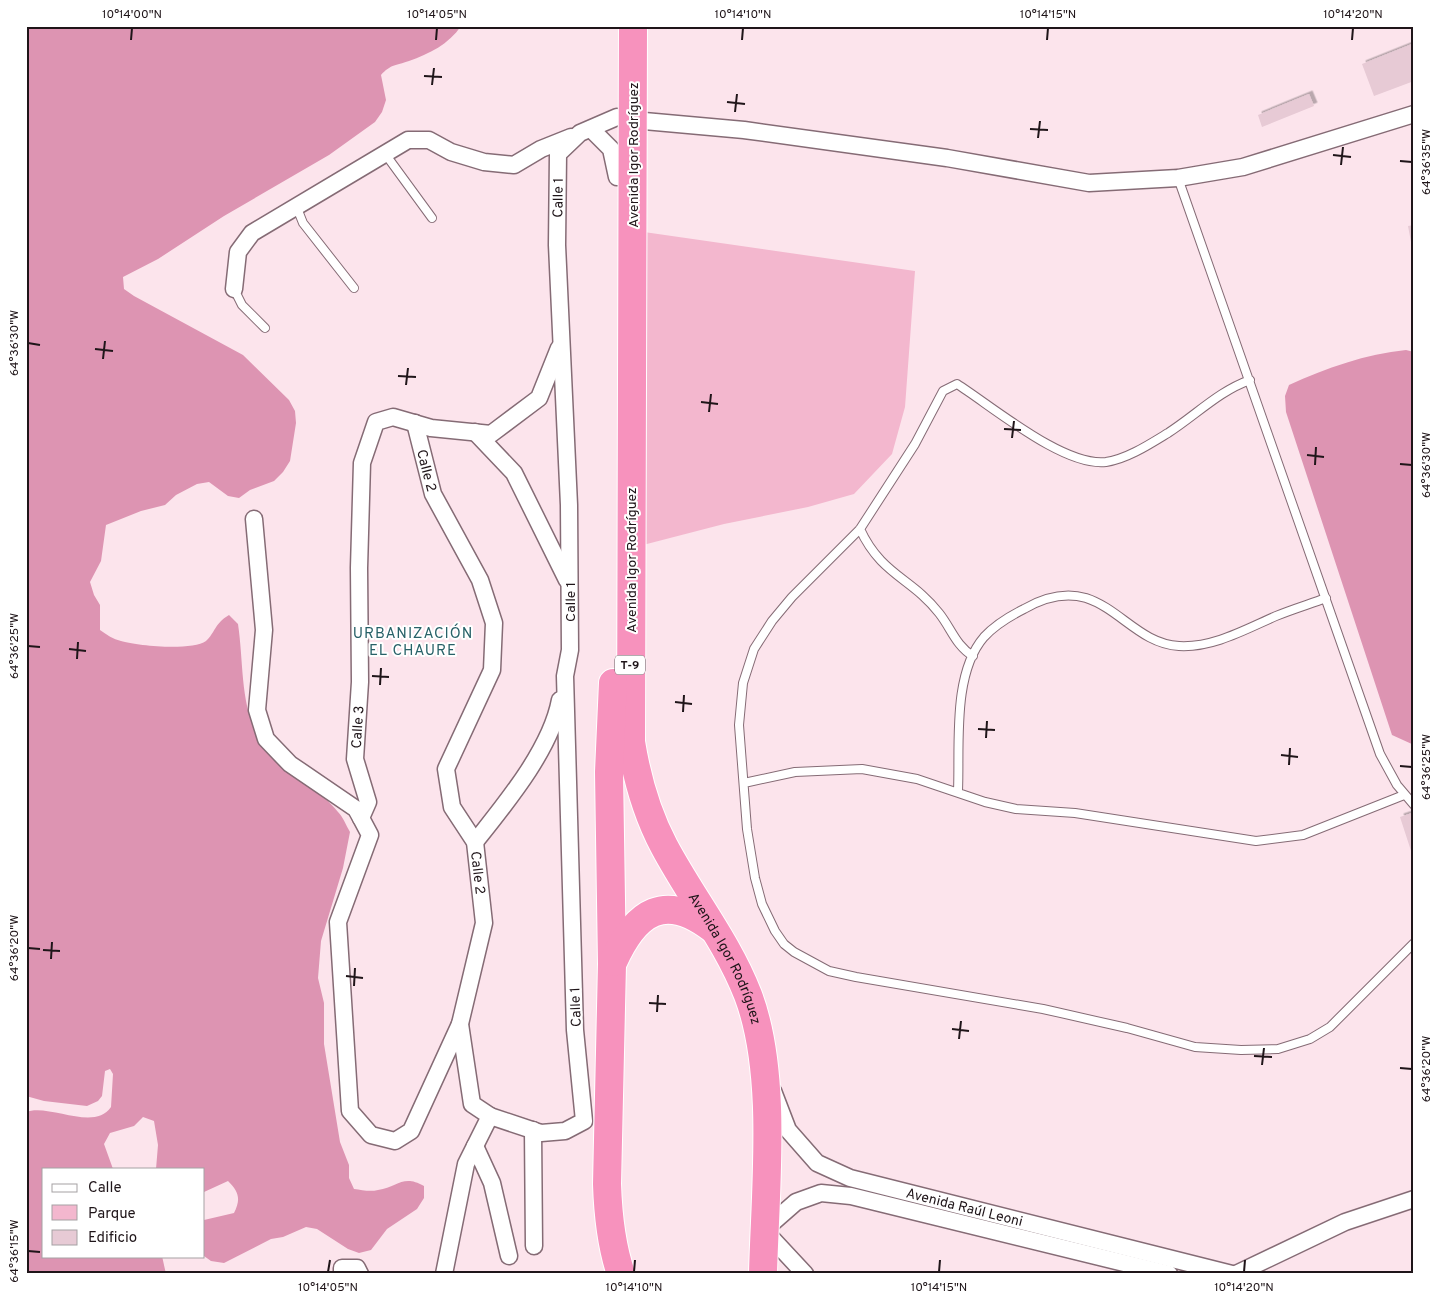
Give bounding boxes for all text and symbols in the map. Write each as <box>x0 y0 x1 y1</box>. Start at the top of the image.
text: 10°14'00"N <box>102 7 162 23</box>
text: 10°14'05"N <box>407 7 467 23</box>
text: 10°14'10"N <box>715 7 771 23</box>
text: 10°14'15"N <box>1020 7 1076 23</box>
text: 10°14'20"N <box>1323 7 1383 23</box>
street label: Avenida Igor Rodríguez <box>626 82 643 228</box>
text: 64°36'35"W <box>1419 129 1435 195</box>
street label: Calle 1 <box>550 178 568 218</box>
text: 64°36'30"W <box>7 310 23 376</box>
text: 64°36'30"W <box>1419 432 1435 498</box>
street label: Calle 2 <box>412 448 439 494</box>
street label: Avenida Igor Rodríguez <box>624 487 641 633</box>
street label: Calle 1 <box>563 582 580 622</box>
text: 64°36'25"W <box>7 613 23 679</box>
district label: URBANIZACIÓN EL CHAURE <box>353 623 473 661</box>
road number: T-9 <box>615 656 645 674</box>
street label: Calle 3 <box>349 705 368 749</box>
text: 64°36'25"W <box>1419 734 1435 800</box>
street label: Calle 2 <box>466 851 488 895</box>
street label: Avenida Igor Rodríguez <box>684 890 764 1026</box>
text: 64°36'20"W <box>7 915 23 981</box>
street label: Calle 1 <box>567 987 586 1027</box>
text: 64°36'20"W <box>1419 1036 1435 1102</box>
legend <box>42 1168 205 1258</box>
text: Calle <box>88 1179 122 1198</box>
street label: Avenida Raúl Leoni <box>904 1185 1024 1231</box>
text: Parque <box>88 1205 136 1224</box>
text: 64°36'15"W <box>7 1219 23 1283</box>
text: Edificio <box>88 1229 137 1248</box>
text: 10°14'05"N <box>298 1280 358 1296</box>
text: 10°14'10"N <box>606 1280 662 1296</box>
text: 10°14'15"N <box>911 1280 967 1296</box>
text: 10°14'20"N <box>1214 1280 1274 1296</box>

